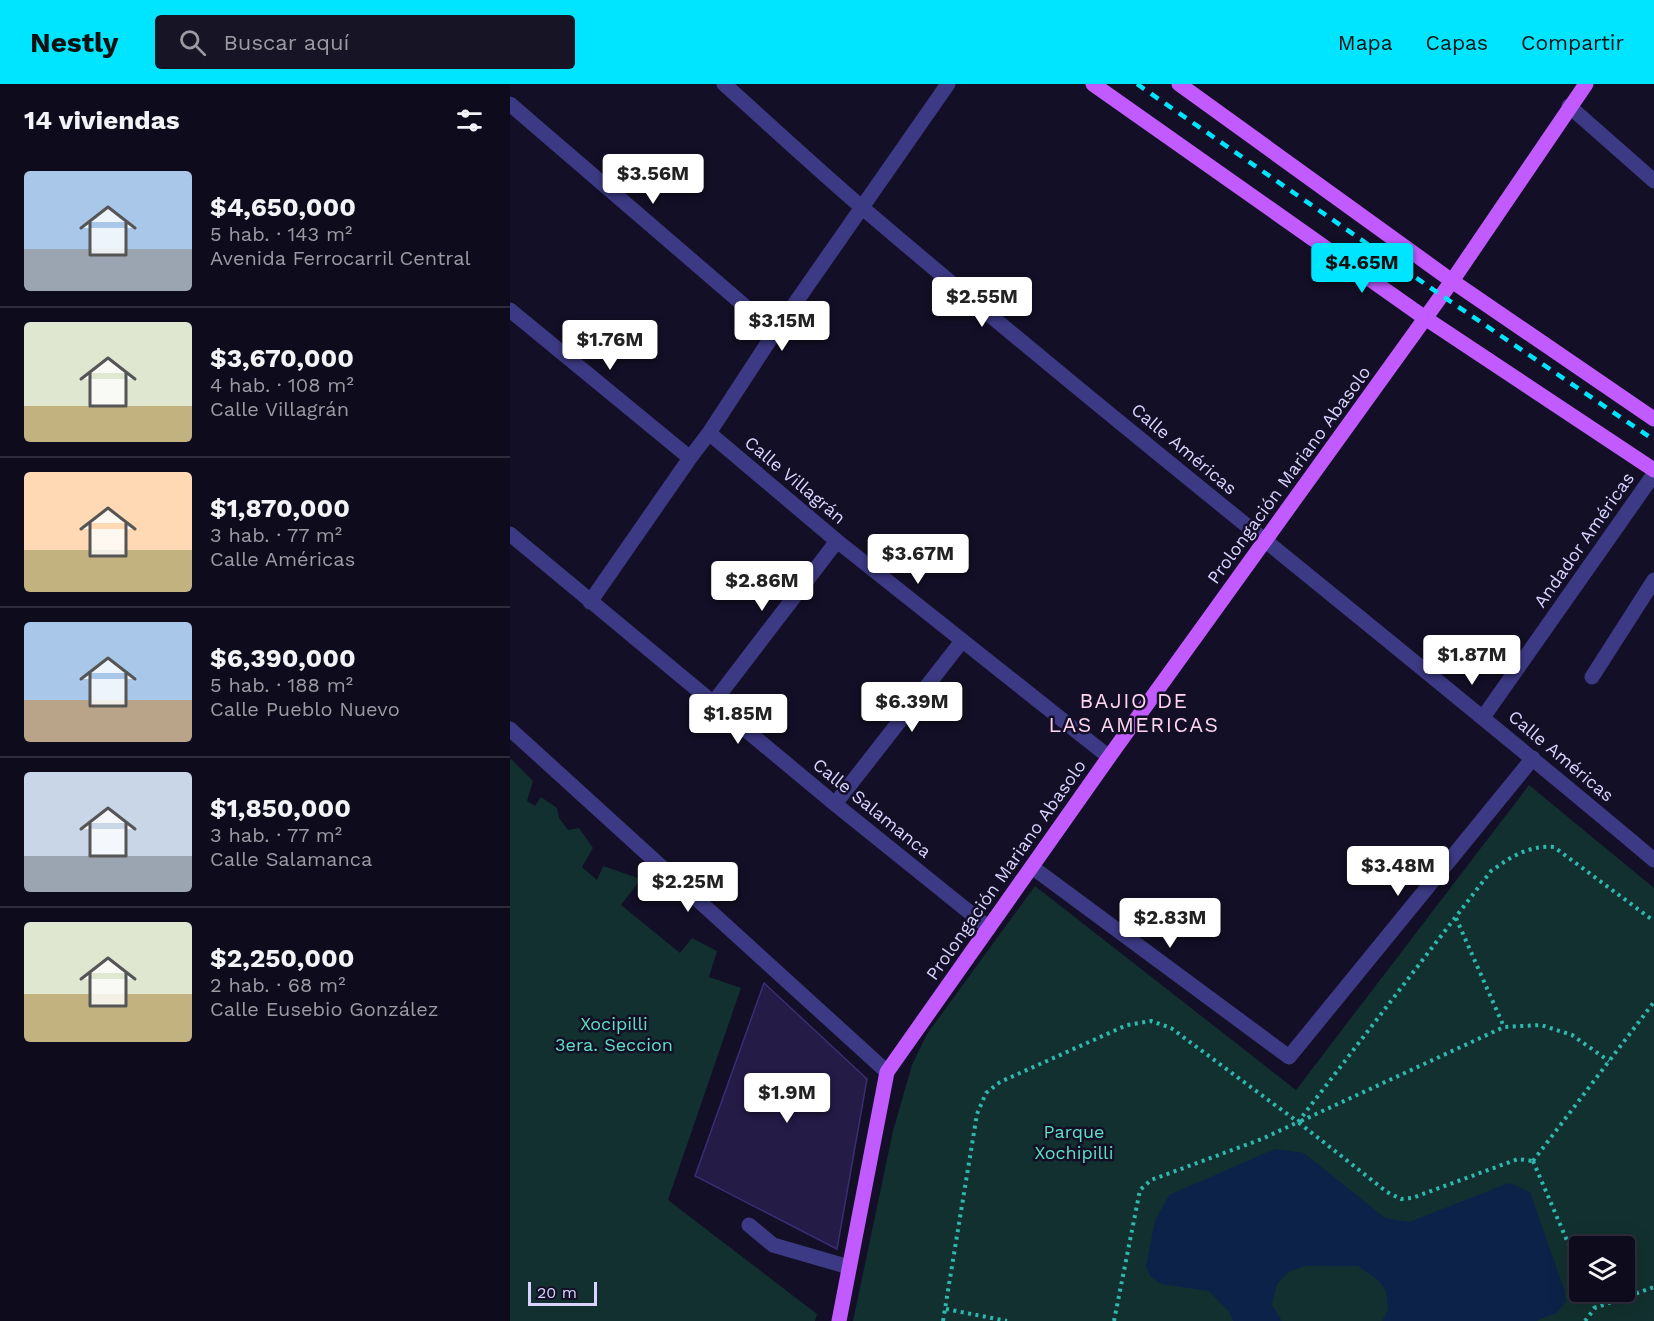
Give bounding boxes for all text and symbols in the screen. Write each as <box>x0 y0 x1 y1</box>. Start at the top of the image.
search box <box>155 15 575 69</box>
text: Nestly <box>30 26 119 59</box>
icon: search <box>176 26 209 59</box>
text: Buscar aquí <box>224 30 349 55</box>
text: Mapa <box>1338 30 1393 55</box>
text: Capas <box>1426 30 1488 55</box>
text: Compartir <box>1521 30 1624 55</box>
icon: filters <box>453 104 486 137</box>
text: 14 viviendas <box>24 105 180 135</box>
pin: $3.56M <box>604 154 702 205</box>
text: $3.56M <box>617 161 689 185</box>
text: $4,650,000 <box>210 192 356 222</box>
icon: home <box>72 195 144 267</box>
text: 5 hab. · 143 m² <box>210 222 352 246</box>
pin: $4.65M <box>1313 243 1411 294</box>
text: Avenida Ferrocarril Central <box>210 246 471 270</box>
text: $4.65M <box>1325 250 1399 274</box>
pin: $2.55M <box>933 277 1031 328</box>
text: $2.55M <box>946 284 1018 308</box>
pin: $3.15M <box>733 301 831 352</box>
text: $3.15M <box>749 308 815 332</box>
pin: $1.76M <box>561 320 659 371</box>
text: $1.76M <box>576 327 644 351</box>
text: $3,670,000 <box>210 343 354 373</box>
icon: home <box>72 346 144 418</box>
street label: Prolongación Mariano Abasolo <box>1202 362 1375 588</box>
text: 4 hab. · 108 m² <box>210 373 354 397</box>
text: Calle Villagrán <box>210 397 349 421</box>
street label: Calle Américas <box>1128 399 1241 499</box>
street label: Calle Villagrán <box>741 431 850 528</box>
street label: Andador Américas <box>1529 468 1638 611</box>
text: $1,870,000 <box>210 493 350 523</box>
icon: home <box>72 496 144 568</box>
text: 3 hab. · 77 m² <box>210 523 342 547</box>
pin: $3.67M <box>869 534 967 585</box>
text: $3.67M <box>882 541 954 565</box>
text: Calle Américas <box>210 547 355 571</box>
pin: $2.86M <box>713 561 811 612</box>
text: $2.86M <box>725 568 799 592</box>
pin: $1.87M <box>1423 635 1521 686</box>
text: $1.87M <box>1437 642 1507 666</box>
text: $6,390,000 <box>210 643 356 673</box>
icon: home <box>72 646 144 718</box>
text: 5 hab. · 188 m² <box>210 673 353 697</box>
pin: $6.39M <box>863 682 961 733</box>
district label: BAJIO DE LAS AMERICAS <box>1049 688 1219 737</box>
text: $6.39M <box>875 689 949 713</box>
pin: $1.85M <box>689 694 787 745</box>
text: Calle Pueblo Nuevo <box>210 697 400 721</box>
text: $1.85M <box>703 701 773 725</box>
street label: Calle Américas <box>1505 706 1618 806</box>
street label: Calle Salamanca <box>809 753 936 862</box>
street label: Prolongación Mariano Abasolo <box>921 756 1090 984</box>
text: $1,850,000 <box>210 793 351 823</box>
icon: home <box>72 796 144 868</box>
text: 3 hab. · 77 m² <box>210 823 342 847</box>
pin: $3.48M <box>1349 846 1447 897</box>
text: Calle Salamanca <box>210 847 372 871</box>
text: $3.48M <box>1361 853 1435 877</box>
pin: $2.25M <box>639 862 737 913</box>
text: $2.25M <box>652 869 724 893</box>
pin: $2.83M <box>1121 898 1219 949</box>
text: $2.83M <box>1134 905 1206 929</box>
text: $2,250,000 <box>210 943 354 973</box>
icon: home <box>72 946 144 1018</box>
text: 2 hab. · 68 m² <box>210 973 345 997</box>
text: Calle Eusebio González <box>210 997 438 1021</box>
park label: Xocipilli 3era. Seccion <box>555 1013 673 1055</box>
pin: $1.9M <box>745 1073 829 1124</box>
text: $1.9M <box>758 1080 816 1104</box>
park label: Parque Xochipilli <box>1035 1121 1113 1163</box>
map controls <box>1569 1236 1635 1302</box>
button: layers <box>1569 1236 1635 1302</box>
scale bar <box>528 1279 597 1306</box>
text: 20 m <box>537 1283 577 1302</box>

